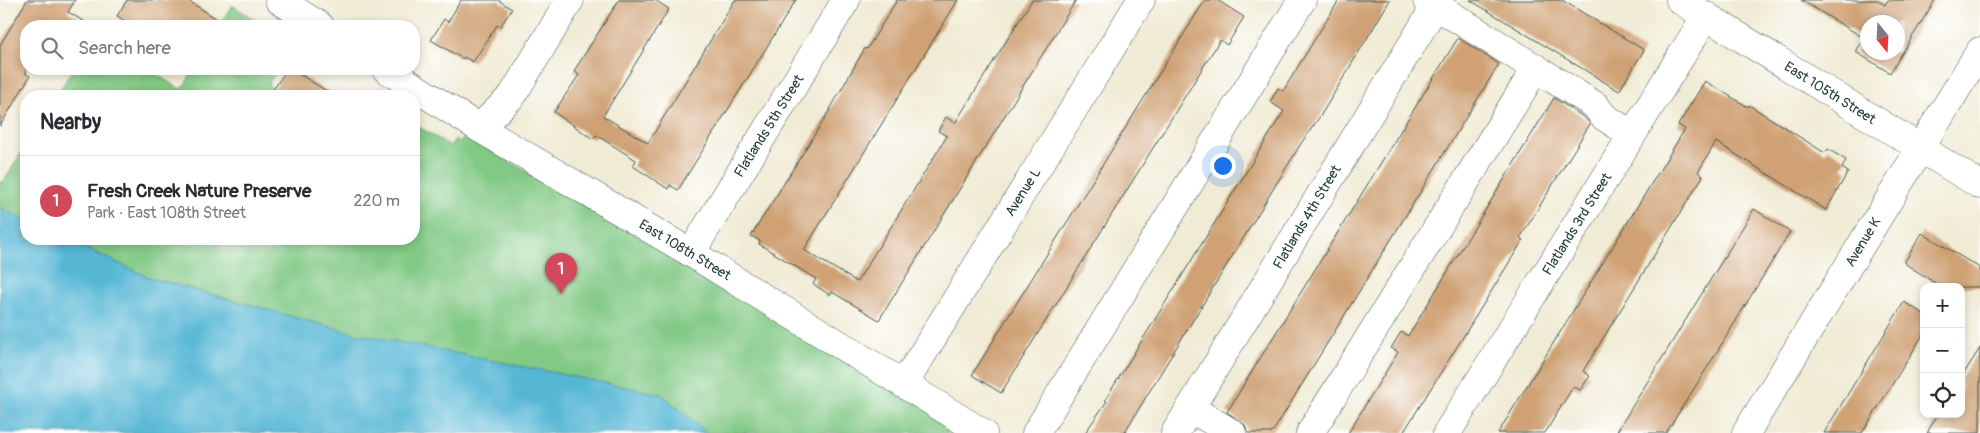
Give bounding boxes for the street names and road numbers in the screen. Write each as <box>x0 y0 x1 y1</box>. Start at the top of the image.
street label: East 105th Street <box>1781 58 1879 128</box>
street label: Flatlands 5th Street <box>731 71 808 180</box>
street label: Flatlands 4th Street <box>1269 162 1345 272</box>
street label: Avenue L <box>1001 165 1045 219</box>
street label: Flatlands 3rd Street <box>1539 169 1616 278</box>
street label: Avenue K <box>1842 214 1885 270</box>
street label: East 108th Street <box>636 216 734 284</box>

